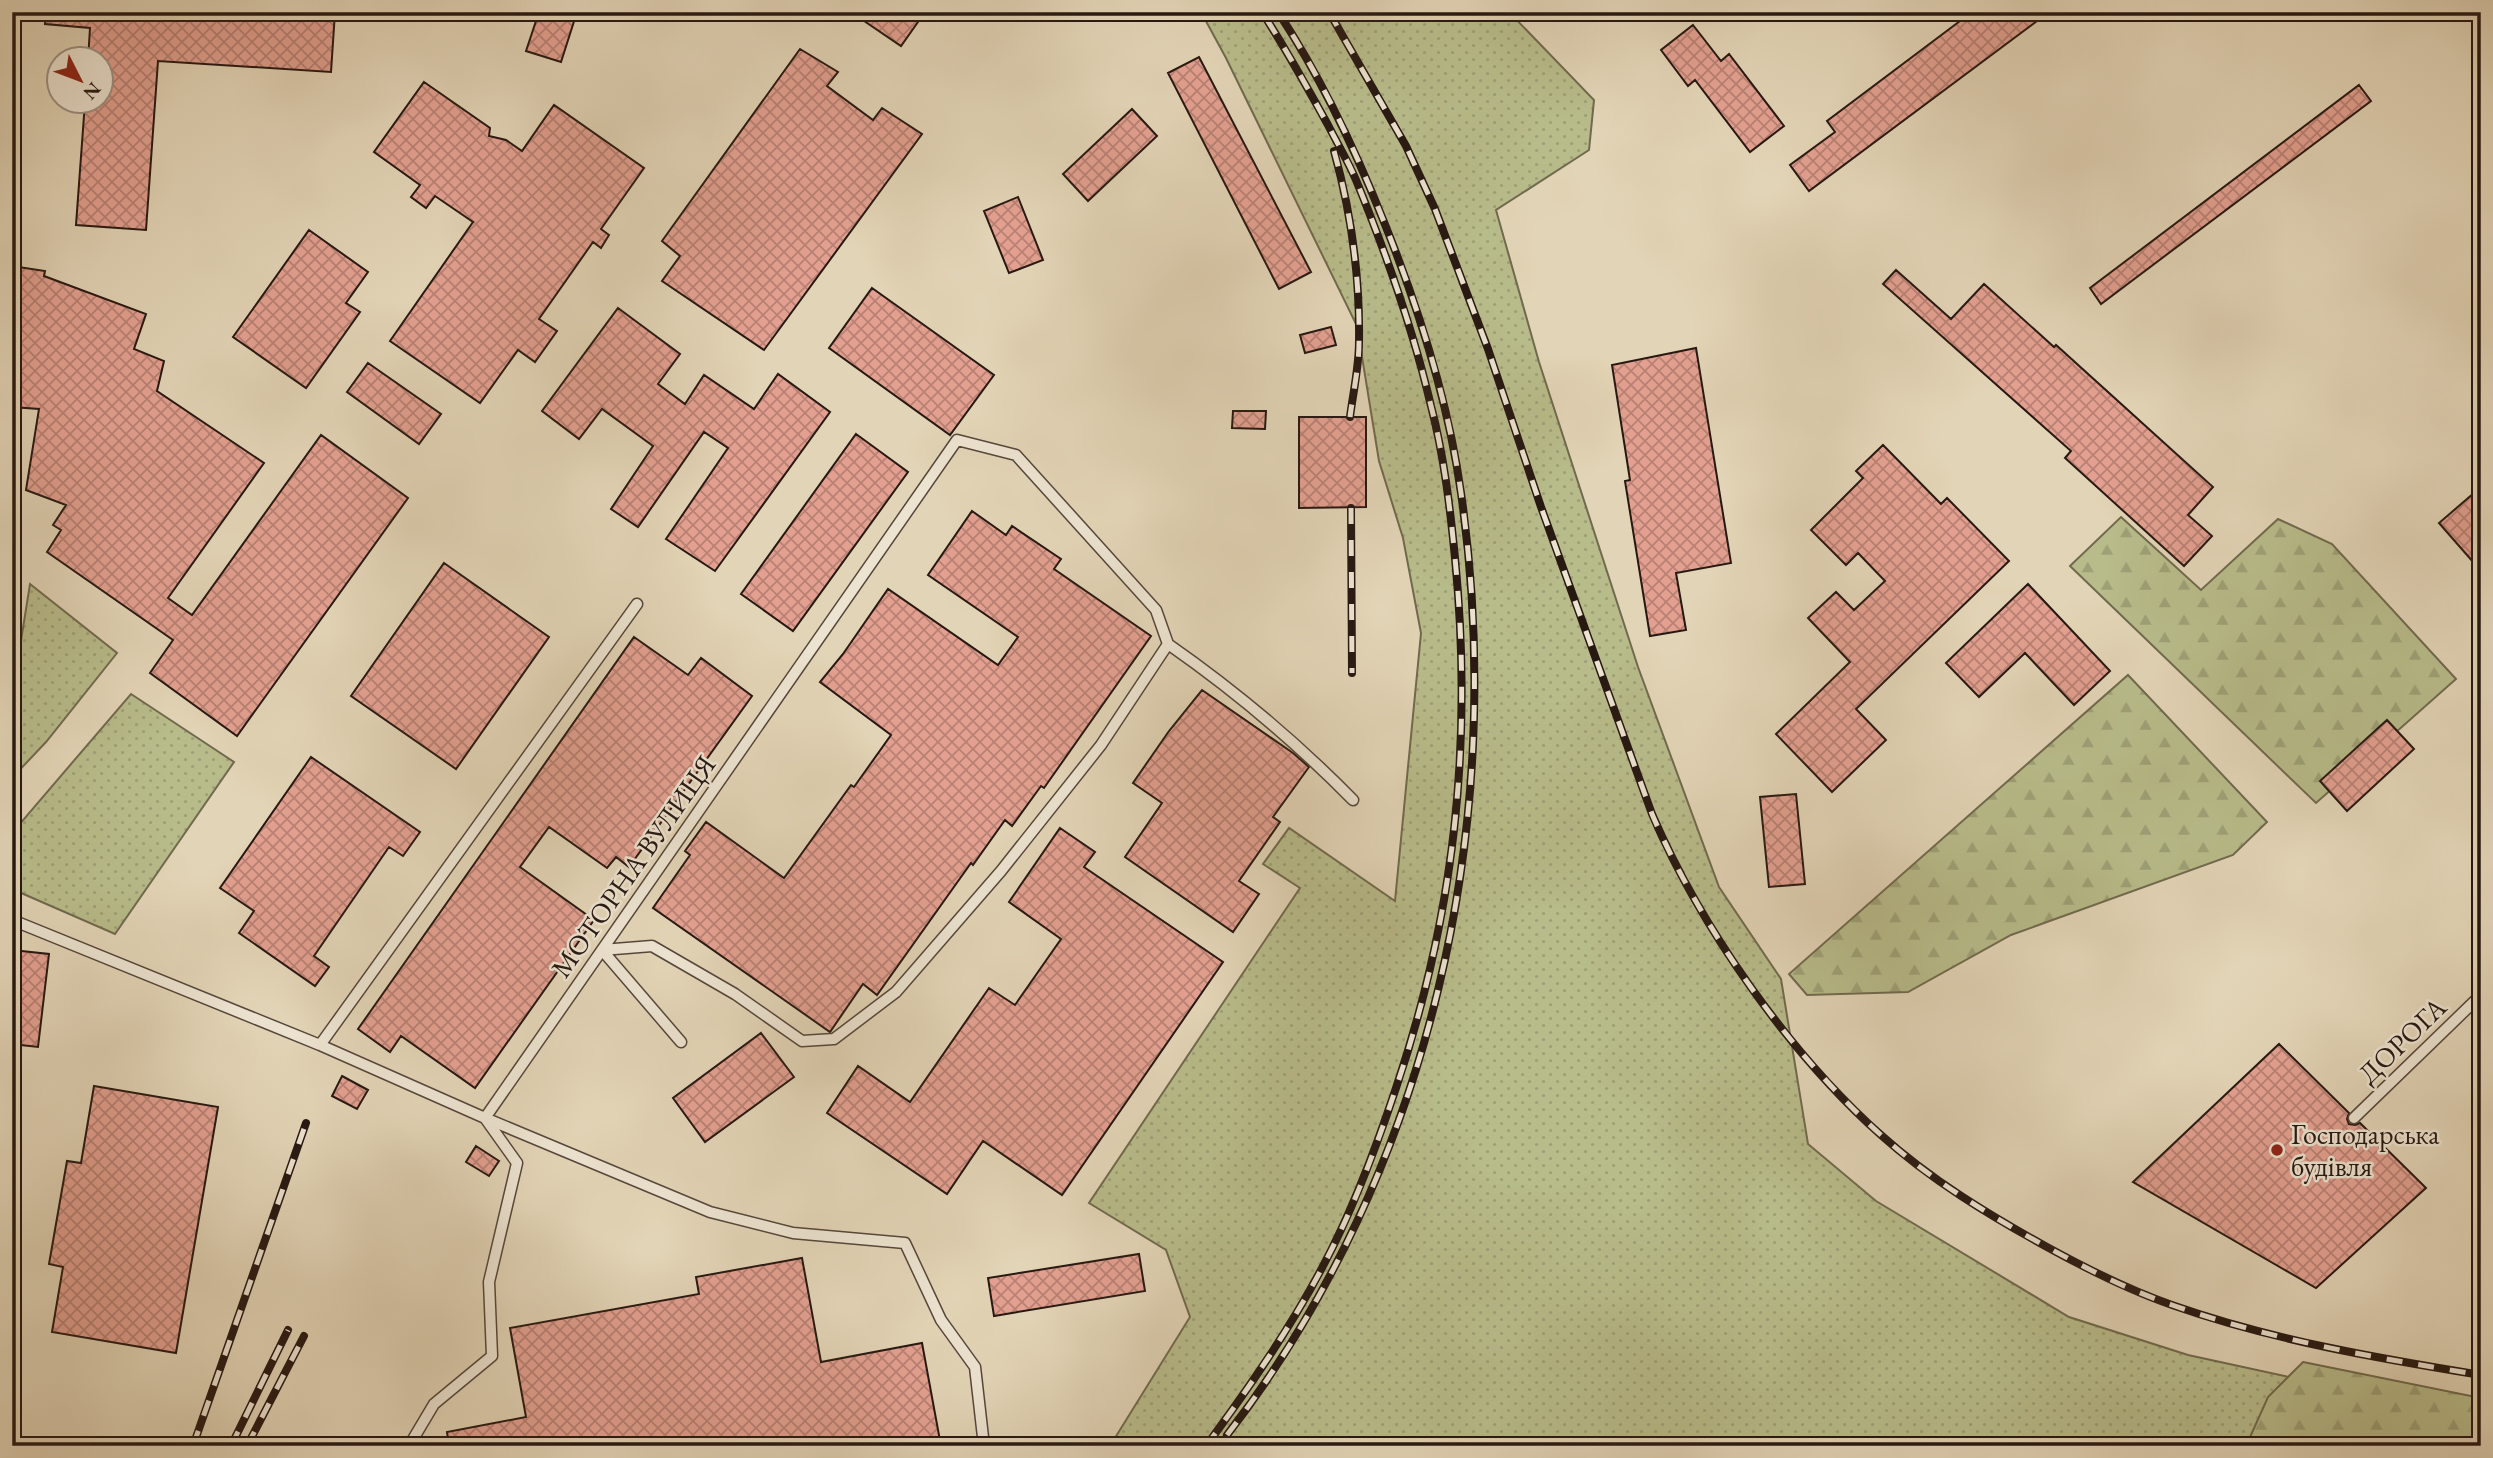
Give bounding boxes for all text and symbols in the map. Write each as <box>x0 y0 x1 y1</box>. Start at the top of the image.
north arrow <box>46 46 116 116</box>
text: N <box>77 77 107 106</box>
street label: МОТОРНА ВУЛИЦЯ <box>543 748 723 984</box>
street label: ДОРОГА <box>2350 989 2454 1091</box>
place label: Господарська будівля <box>2291 1116 2440 1184</box>
marker: Господарська будівля <box>2269 1142 2285 1158</box>

